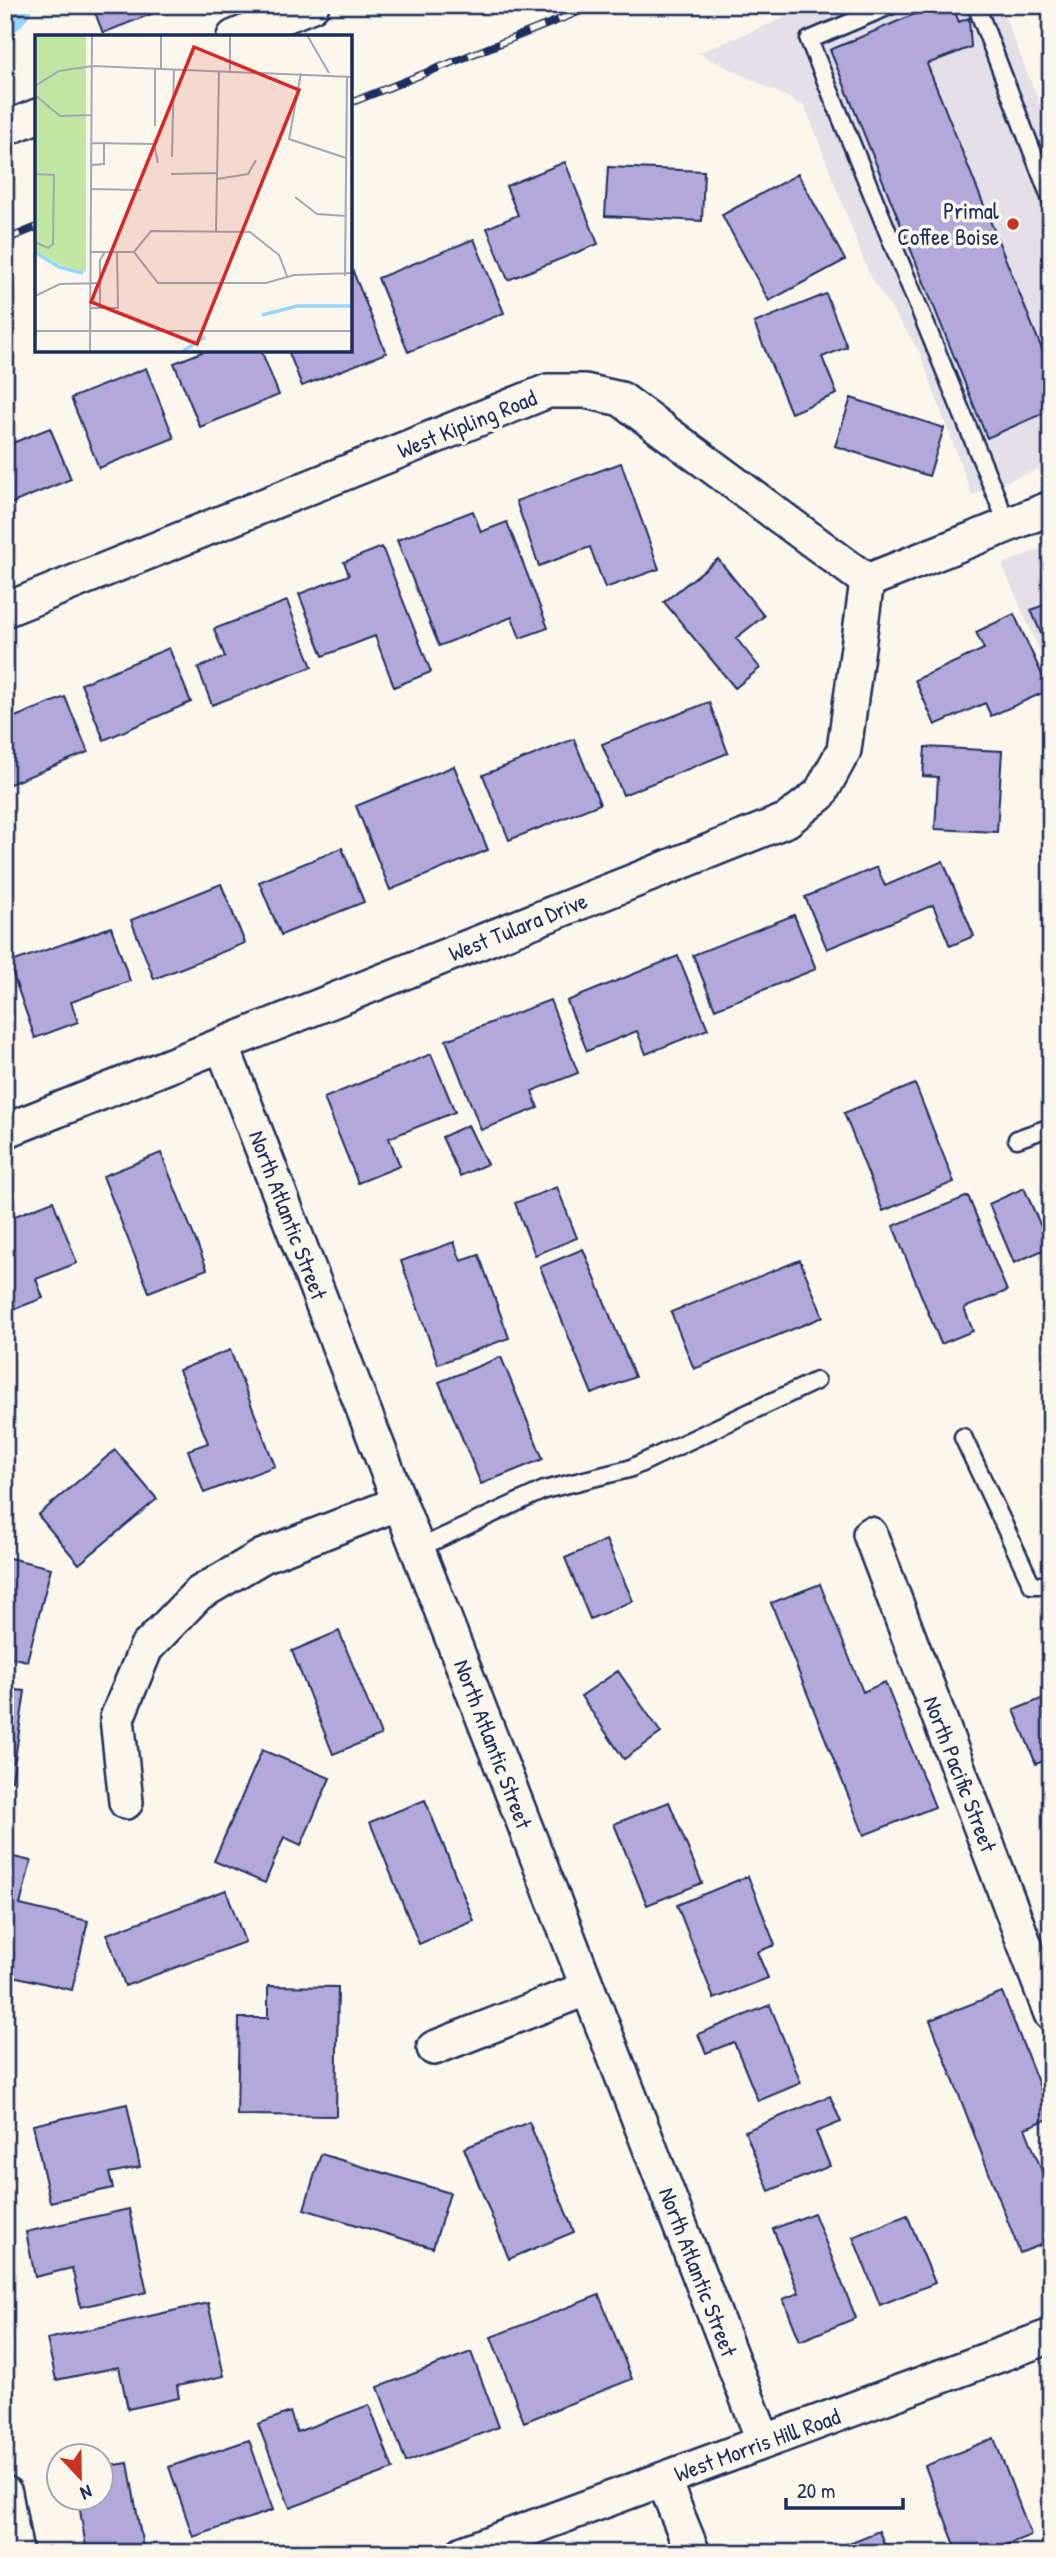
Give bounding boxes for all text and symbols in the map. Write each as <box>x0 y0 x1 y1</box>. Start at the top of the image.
inset map <box>35 35 352 352</box>
place label: Primal Coffee Boise <box>897 195 1000 252</box>
marker: Primal Coffee Boise <box>1005 216 1021 232</box>
street label: West Kipling Road <box>393 382 541 465</box>
street label: West Tulara Drive <box>444 885 592 968</box>
street label: North Atlantic Street <box>242 1126 335 1305</box>
street label: North Atlantic Street <box>447 1655 540 1834</box>
street label: North Pacific Street <box>917 1692 1005 1857</box>
street label: North Atlantic Street <box>652 2183 745 2362</box>
street label: West Morris Hill Road <box>670 2400 844 2489</box>
north arrow <box>46 2442 116 2512</box>
scale bar <box>786 2467 904 2511</box>
text: 20 m <box>797 2476 835 2505</box>
text: N <box>77 2479 96 2507</box>

